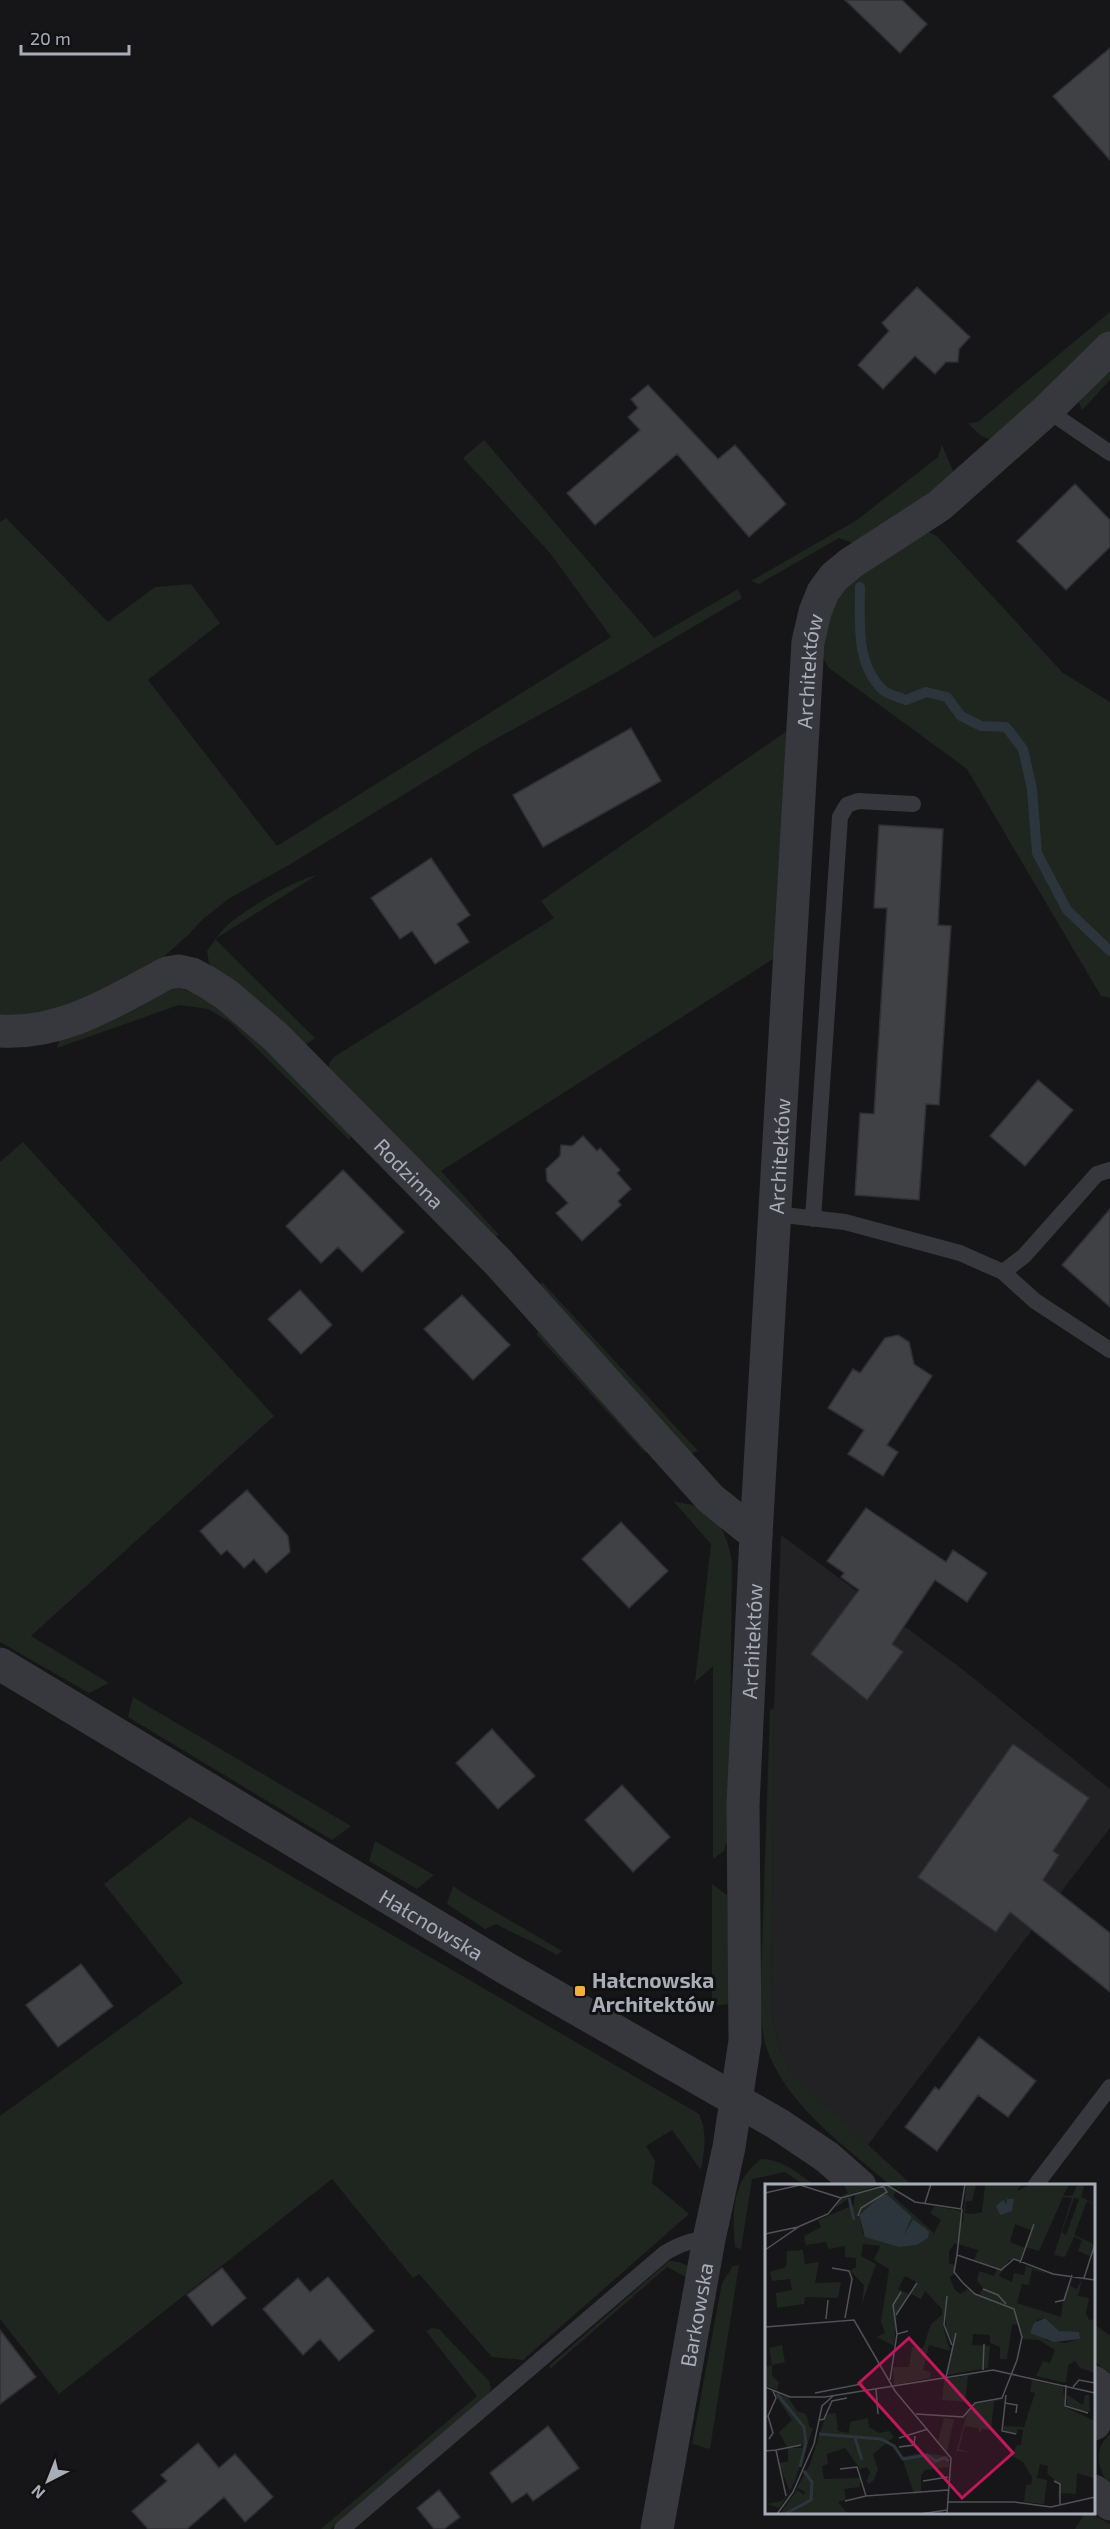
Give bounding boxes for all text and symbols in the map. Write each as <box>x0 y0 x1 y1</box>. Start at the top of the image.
scale bar <box>21 18 129 56</box>
text: 20 m <box>30 27 71 49</box>
street label: Architektów <box>790 611 827 729</box>
street label: Architektów <box>762 1097 794 1215</box>
street label: Rodzinna <box>370 1132 450 1213</box>
street label: Architektów <box>736 1583 766 1700</box>
street label: Hałcnowska <box>375 1883 489 1965</box>
place label: Hałcnowska Architektów <box>592 1967 715 2016</box>
marker: Hałcnowska Architektów <box>573 1984 587 1998</box>
inset map <box>765 2184 1095 2514</box>
street label: Barkowska <box>674 2260 717 2369</box>
north arrow <box>18 2451 78 2511</box>
text: N <box>27 2482 48 2503</box>

